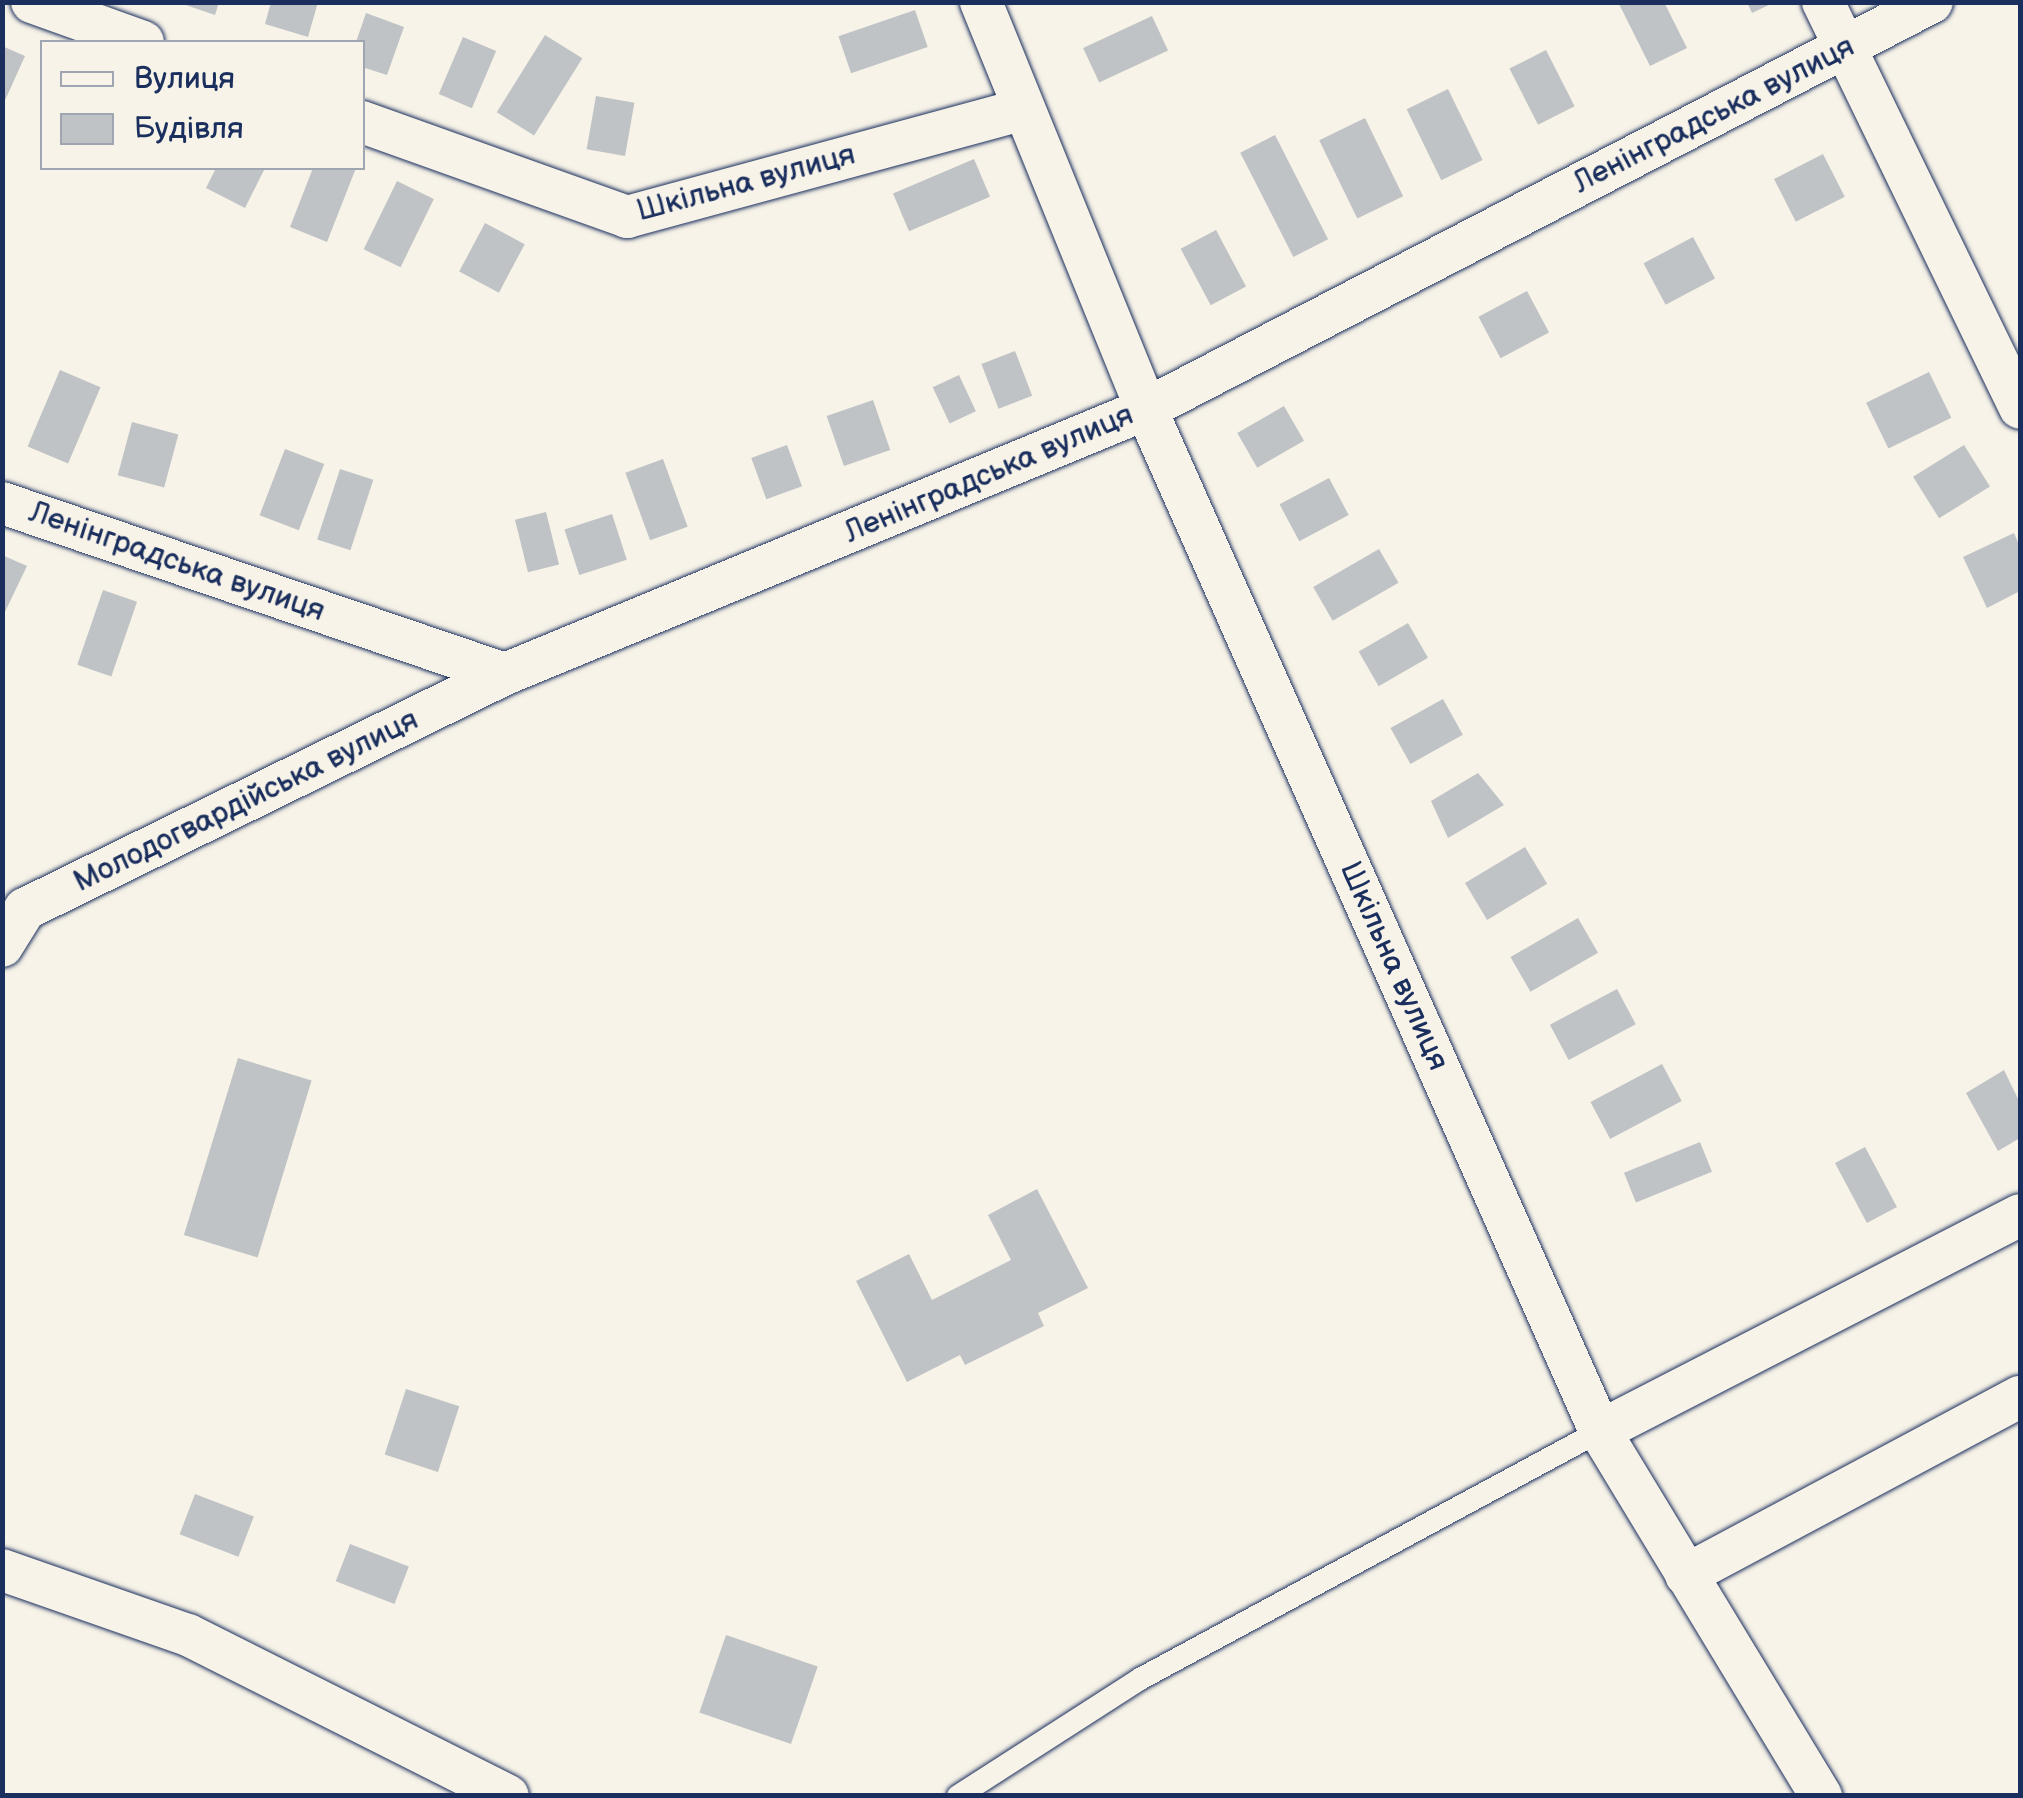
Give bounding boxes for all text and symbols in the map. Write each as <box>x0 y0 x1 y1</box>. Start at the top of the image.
street label: Ленінградська вулиця <box>1568 29 1860 201</box>
legend <box>40 40 365 170</box>
text: Вулиця <box>134 61 235 97</box>
text: Будівля <box>134 111 244 147</box>
street label: Шкільна вулиця <box>633 137 859 229</box>
street label: Ленінградська вулиця <box>839 397 1139 551</box>
street label: Ленінградська вулиця <box>24 494 330 630</box>
street label: Молодогвардійська вулиця <box>68 702 424 900</box>
street label: Шкільна вулиця <box>1332 856 1456 1076</box>

